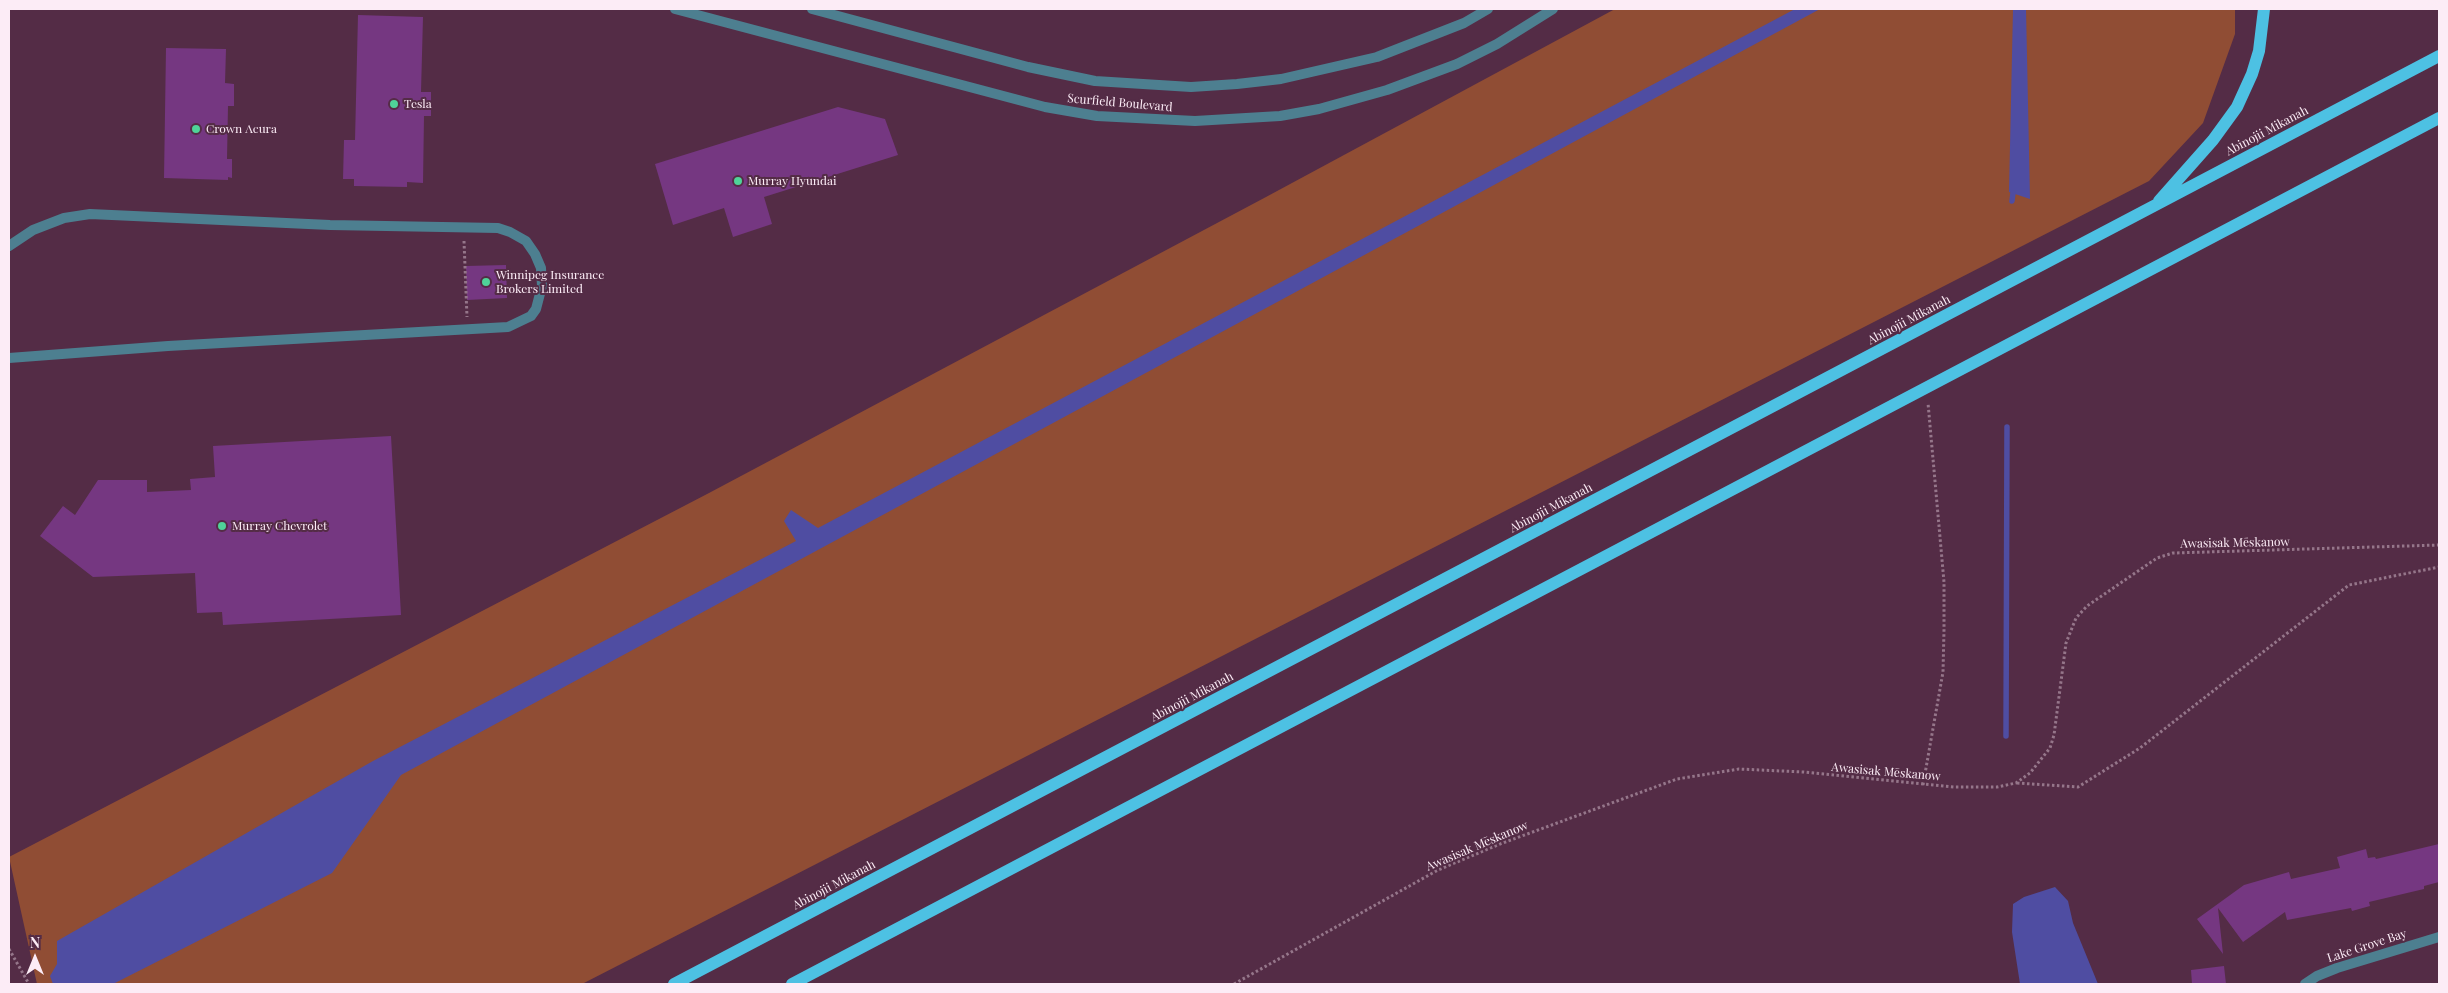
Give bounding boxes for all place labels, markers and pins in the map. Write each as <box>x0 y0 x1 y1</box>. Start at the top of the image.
place label: Tesla <box>404 97 432 111</box>
marker: Tesla <box>388 98 400 110</box>
place label: Crown Acura <box>206 122 277 136</box>
marker: Crown Acura <box>190 123 202 135</box>
place label: Murray Hyundai <box>748 174 836 188</box>
marker: Murray Hyundai <box>732 175 744 187</box>
place label: Winnipeg Insurance Brokers Limited <box>496 268 604 296</box>
marker: Winnipeg Insurance Brokers Limited <box>480 276 492 288</box>
place label: Murray Chevrolet <box>232 519 327 533</box>
marker: Murray Chevrolet <box>216 520 228 532</box>

